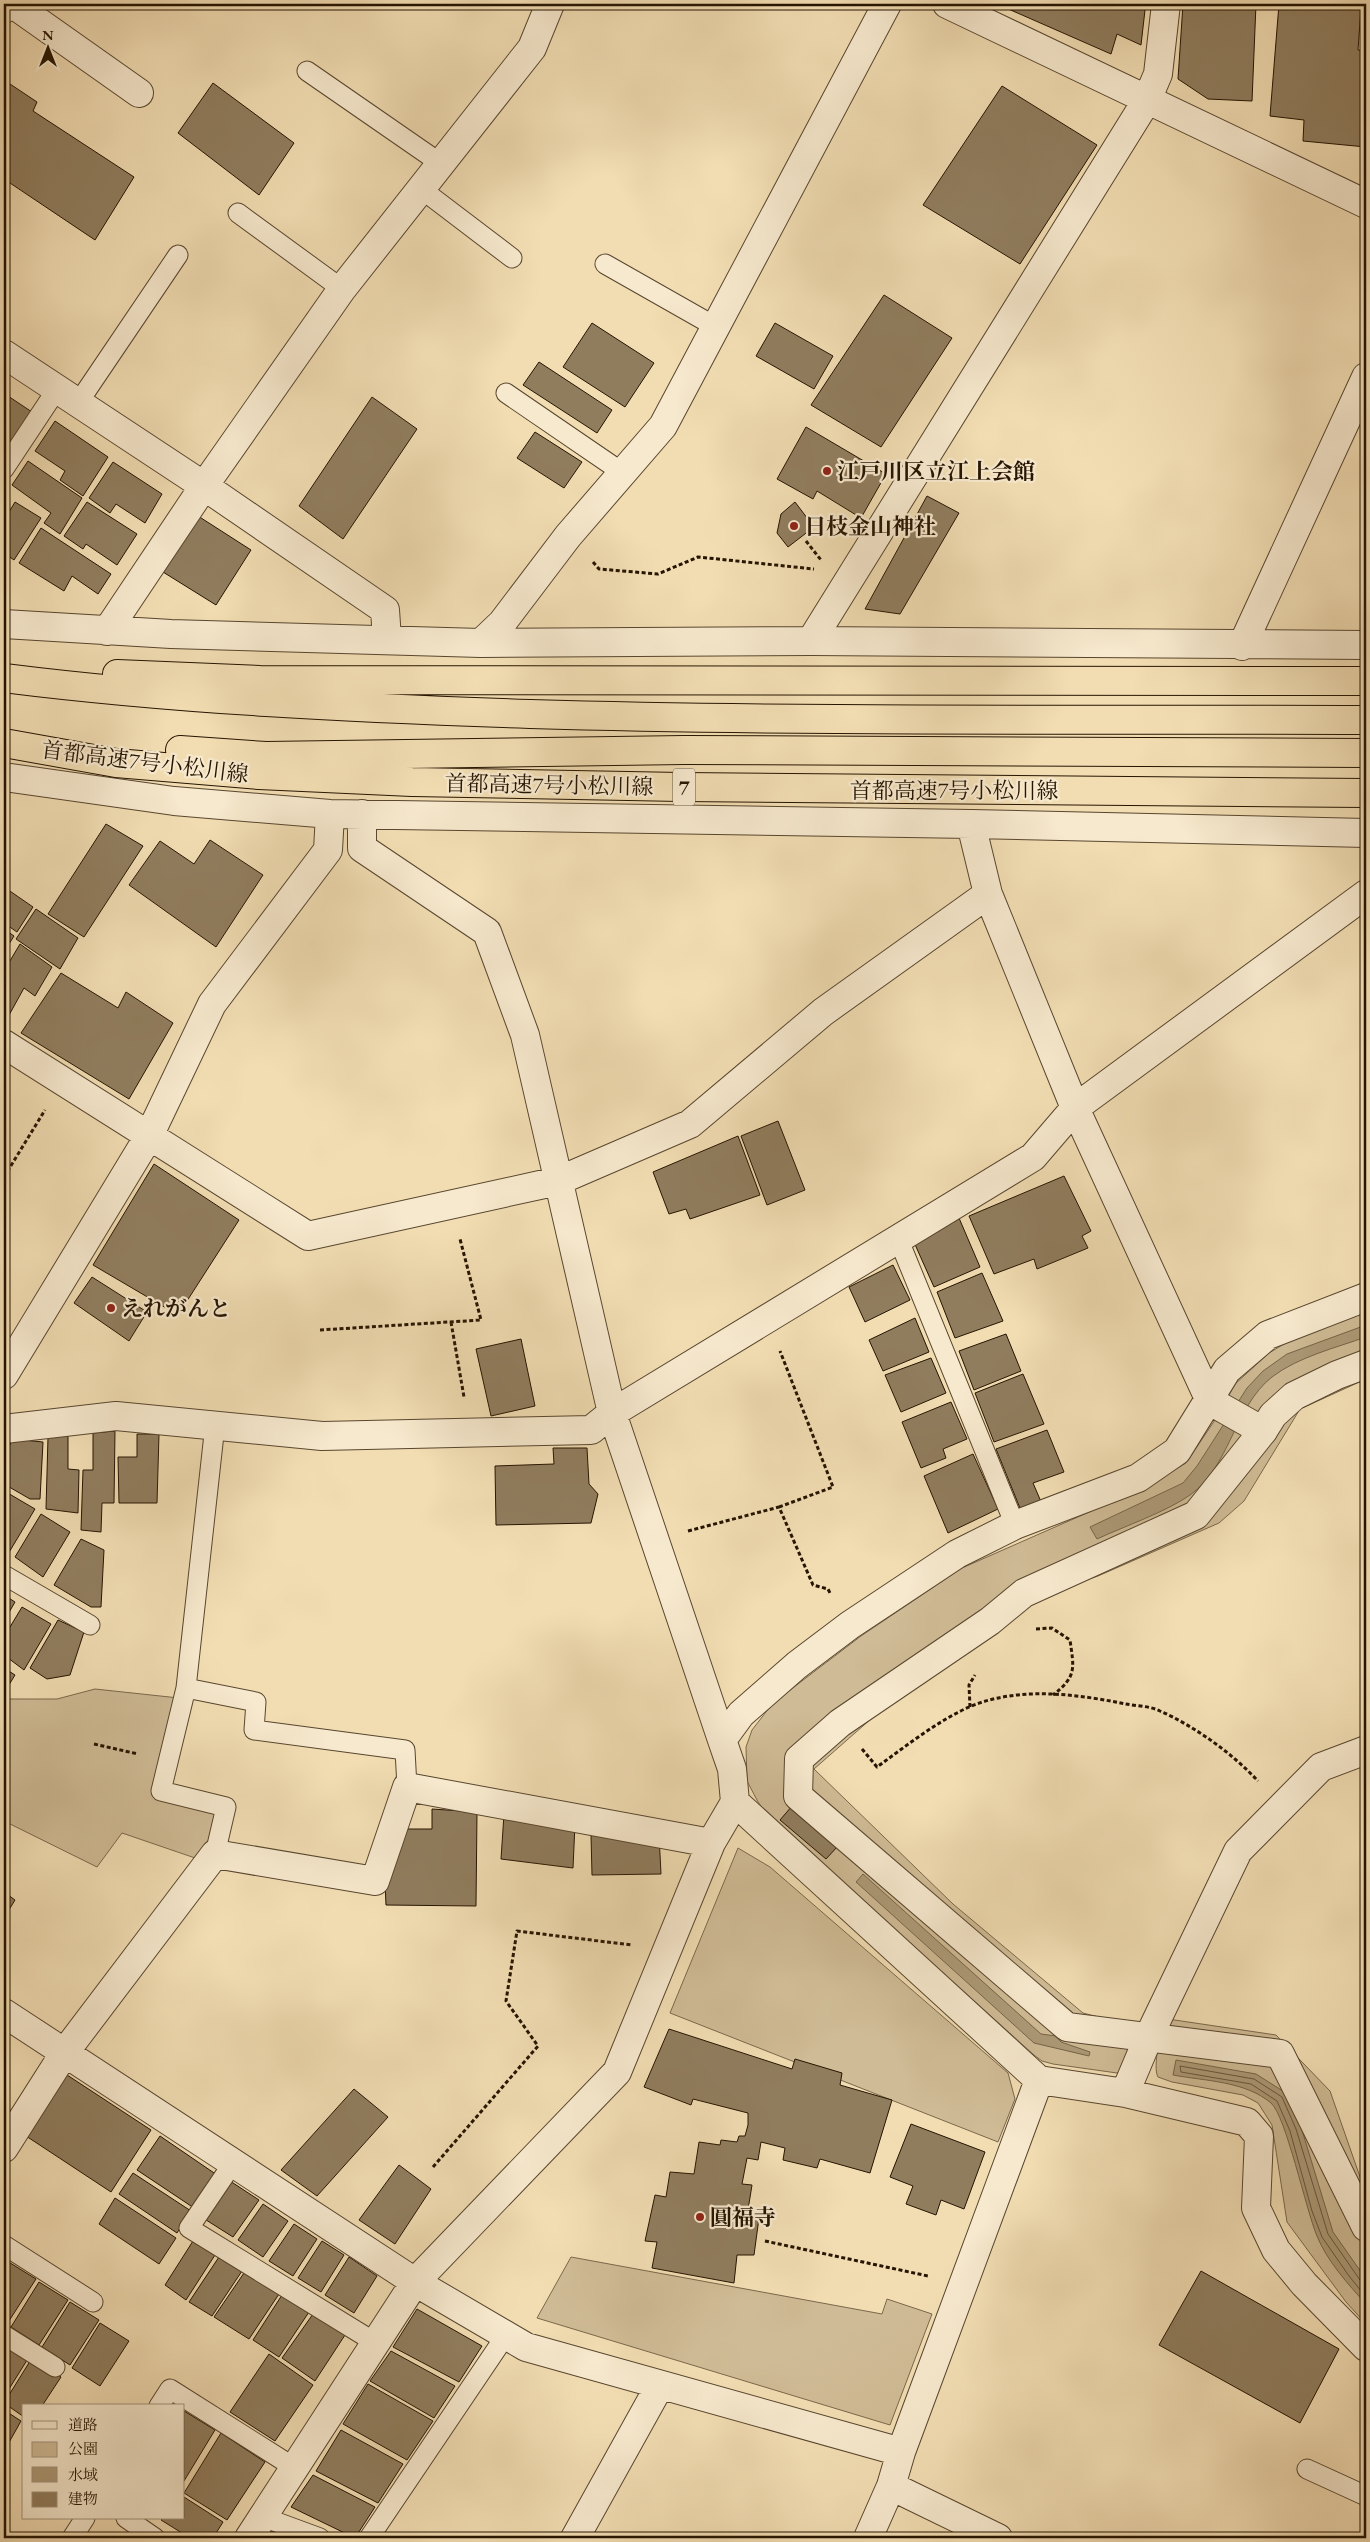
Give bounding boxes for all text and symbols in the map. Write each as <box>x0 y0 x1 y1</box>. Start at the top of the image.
north arrow <box>22 22 72 72</box>
text: N <box>42 26 54 44</box>
place label: 江戸川区立江上会館 <box>837 457 1035 486</box>
marker: 江戸川区立江上会館 <box>821 465 833 477</box>
place label: 日枝金山神社 <box>804 512 936 541</box>
marker: 日枝金山神社 <box>788 520 800 532</box>
street label: 首都高速7号小松川線 <box>40 735 250 789</box>
street label: 首都高速7号小松川線 <box>444 769 654 801</box>
road number: 7 <box>673 769 695 806</box>
street label: 首都高速7号小松川線 <box>850 776 1058 805</box>
place label: えれがんと <box>121 1294 231 1323</box>
marker: えれがんと <box>105 1302 117 1314</box>
place label: 圓福寺 <box>710 2203 776 2232</box>
marker: 圓福寺 <box>694 2211 706 2223</box>
legend <box>22 2404 185 2520</box>
text: 道路 <box>68 2415 98 2434</box>
text: 公園 <box>68 2439 98 2458</box>
text: 水域 <box>68 2465 98 2484</box>
text: 建物 <box>68 2489 98 2508</box>

